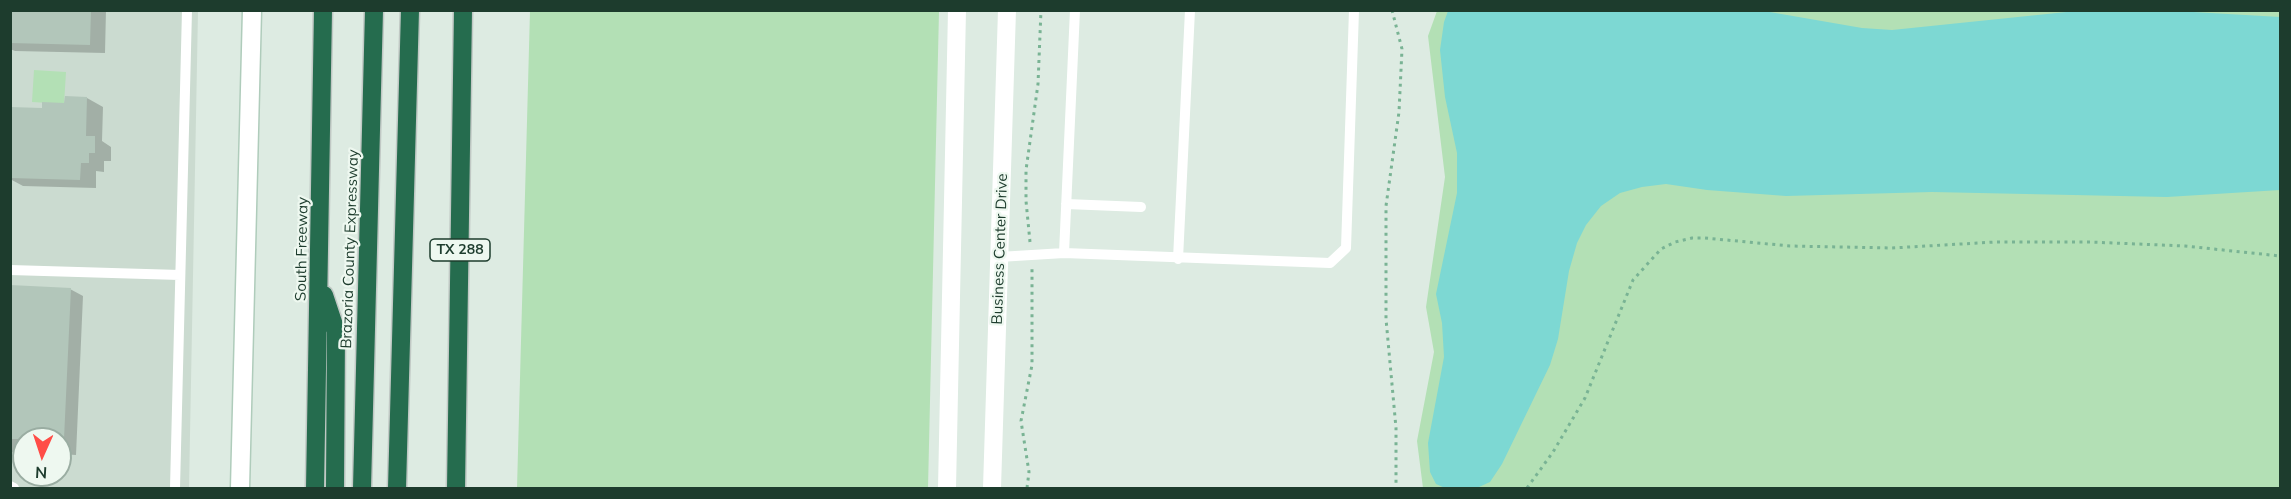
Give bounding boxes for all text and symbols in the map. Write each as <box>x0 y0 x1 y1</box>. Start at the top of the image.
street label: Brazoria County Expressway <box>338 149 362 349</box>
street label: Business Center Drive <box>988 173 1012 325</box>
street label: South Freeway <box>292 197 312 301</box>
road number: TX 288 <box>430 239 490 261</box>
north arrow <box>12 427 72 487</box>
text: N <box>35 463 48 483</box>

